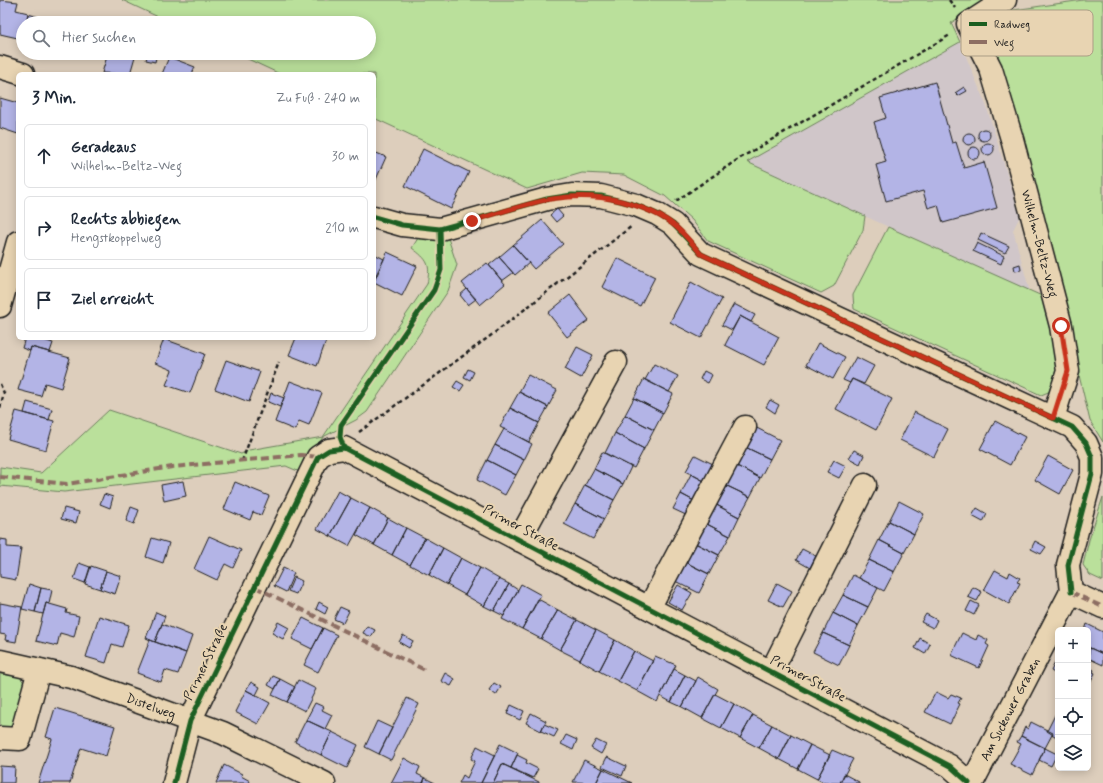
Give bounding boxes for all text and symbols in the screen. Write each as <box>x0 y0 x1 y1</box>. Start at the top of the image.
legend <box>961 10 1093 56</box>
search box <box>16 16 376 60</box>
text: Radweg <box>994 18 1030 32</box>
icon: search <box>30 27 52 49</box>
text: Hier suchen <box>62 28 136 48</box>
text: Weg <box>994 36 1014 52</box>
text: 3 Min. <box>32 87 76 109</box>
text: Zu Fuß · 240 m <box>276 90 360 107</box>
text: Geradeaus <box>71 138 136 158</box>
icon: ahead <box>33 145 55 167</box>
text: 30 m <box>332 148 359 165</box>
text: Wilhelm-Beltz-Weg <box>71 158 182 175</box>
street label: Wilhelm-Beltz-Weg <box>1017 188 1062 300</box>
text: Rechts abbiegen <box>71 210 181 230</box>
route end <box>463 212 481 230</box>
icon: right <box>33 217 55 239</box>
text: 210 m <box>325 220 359 237</box>
text: Hengstkoppelweg <box>71 230 161 247</box>
icon: arrive <box>33 289 55 311</box>
text: Ziel erreicht <box>71 290 154 310</box>
route start <box>1052 317 1070 335</box>
street label: Primer Straße <box>480 501 562 555</box>
street label: Primer Straße <box>180 621 232 703</box>
map controls <box>1055 627 1091 771</box>
button: + <box>1055 627 1091 663</box>
street label: Primer Straße <box>767 652 849 706</box>
street label: Am Suckower Graben <box>976 655 1044 764</box>
button: − <box>1055 663 1091 699</box>
street label: Distelweg <box>124 690 178 724</box>
button: locate <box>1055 699 1091 735</box>
button: layers <box>1055 735 1091 771</box>

